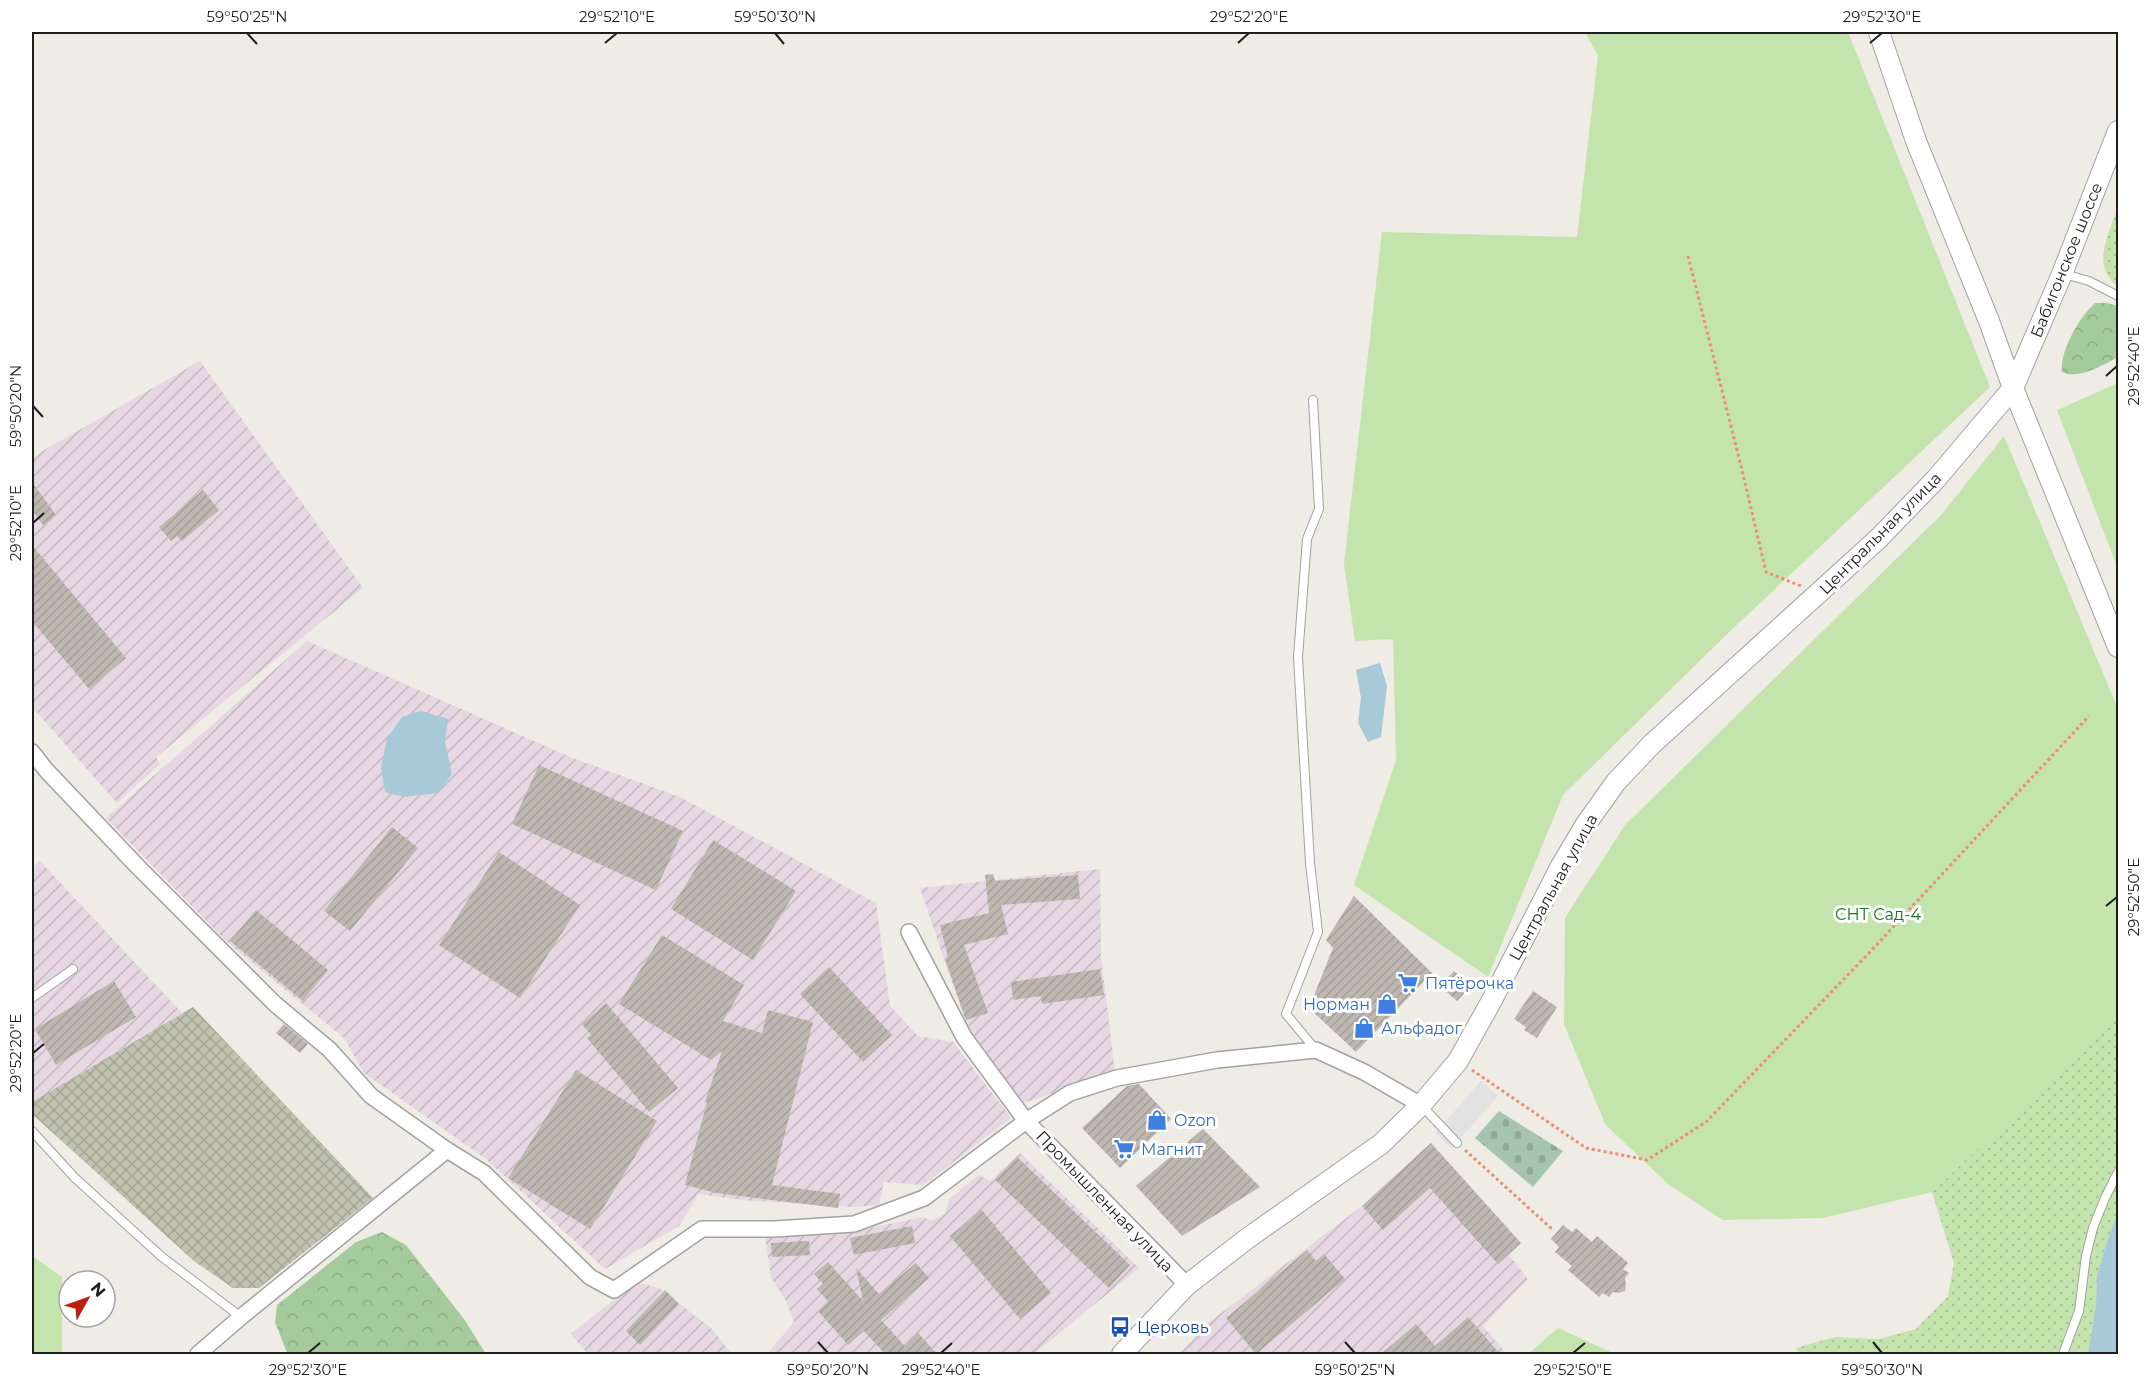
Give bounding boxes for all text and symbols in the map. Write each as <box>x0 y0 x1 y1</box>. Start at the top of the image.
text: 59°50'25"N <box>207 7 287 26</box>
text: 29°52'10"E <box>579 7 655 26</box>
text: 59°50'30"N <box>734 7 816 26</box>
text: 29°52'20"E <box>1210 7 1288 26</box>
text: 29°52'30"E <box>1843 7 1921 26</box>
street label: Бабигонское шоссе <box>2027 180 2106 341</box>
text: 29°52'40"E <box>2124 326 2143 406</box>
text: 59°50'20"N <box>6 365 25 447</box>
street label: Центральная улица <box>1815 468 1945 598</box>
text: 29°52'10"E <box>6 485 25 561</box>
street label: Центральная улица <box>1505 811 1602 964</box>
text: 29°52'50"E <box>2124 858 2143 936</box>
park label: СНТ Сад-4 <box>1835 905 1921 924</box>
supermarket icon: Пятёрочка <box>1396 971 1420 995</box>
place label: Пятёрочка <box>1425 974 1514 993</box>
shop icon: Норман <box>1375 992 1399 1016</box>
place label: Норман <box>1303 995 1370 1014</box>
text: 29°52'20"E <box>6 1014 25 1092</box>
shop icon: Альфадог <box>1352 1016 1376 1040</box>
place label: Альфадог <box>1381 1019 1462 1038</box>
shop icon: Ozon <box>1145 1108 1169 1132</box>
place label: Ozon <box>1174 1111 1216 1130</box>
street label: Промышленная улица <box>1032 1127 1177 1276</box>
supermarket icon: Магнит <box>1112 1137 1136 1161</box>
place label: Магнит <box>1141 1140 1203 1159</box>
north arrow <box>57 1269 117 1329</box>
text: N <box>87 1279 110 1301</box>
bus stop icon: Церковь <box>1108 1315 1132 1339</box>
place label: Церковь <box>1137 1318 1209 1337</box>
text: 29°52'30"E <box>269 1360 347 1379</box>
text: 59°50'20"N <box>787 1360 869 1379</box>
text: 29°52'40"E <box>901 1360 981 1379</box>
text: 59°50'25"N <box>1315 1360 1395 1379</box>
text: 29°52'50"E <box>1534 1360 1612 1379</box>
text: 59°50'30"N <box>1841 1360 1923 1379</box>

